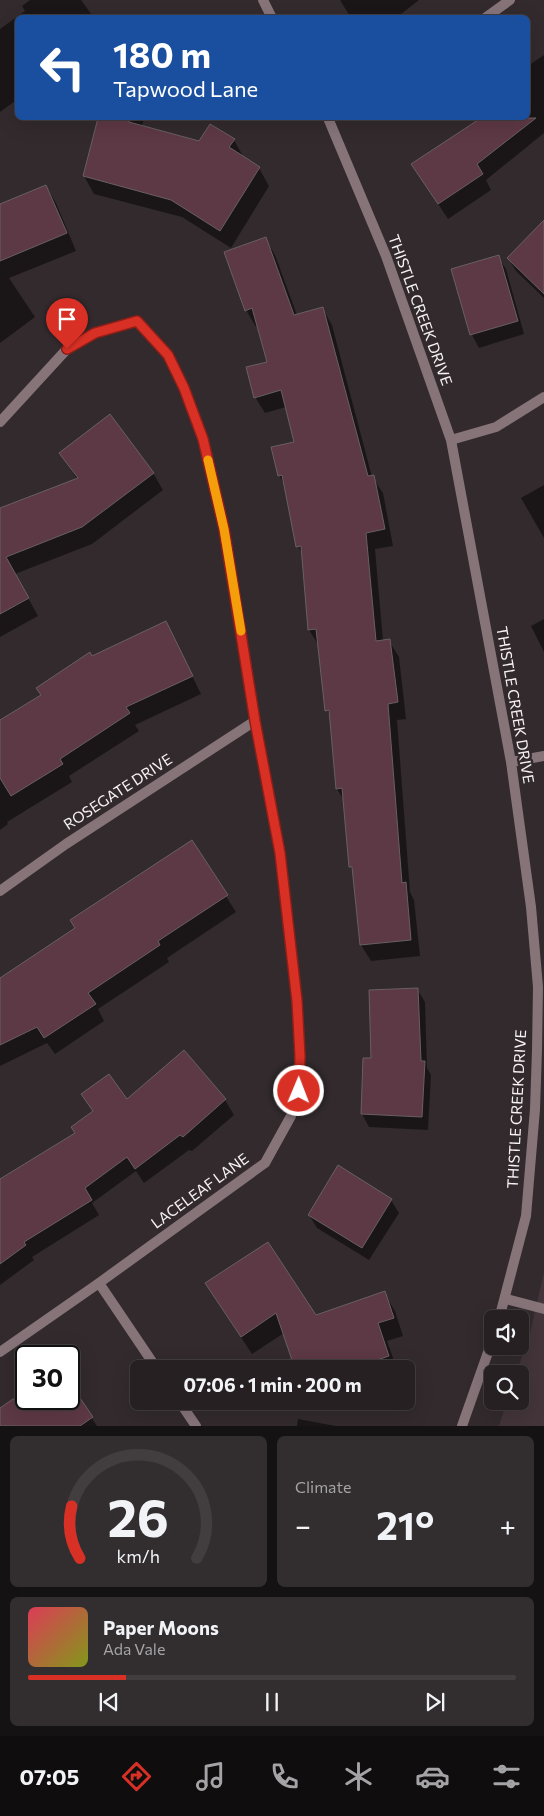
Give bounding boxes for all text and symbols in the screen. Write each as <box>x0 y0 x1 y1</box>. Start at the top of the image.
text: 180 m <box>113 32 211 75</box>
icon: left <box>30 35 95 100</box>
text: Tapwood Lane <box>113 75 258 102</box>
street label: THISTLE CREEK DRIVE <box>385 232 457 388</box>
pin <box>46 298 88 349</box>
icon: arrive <box>53 305 81 333</box>
street label: THISTLE CREEK DRIVE <box>493 625 539 785</box>
street label: ROSEGATE DRIVE <box>60 749 175 833</box>
street label: THISTLE CREEK DRIVE <box>503 1029 529 1189</box>
position arrow <box>272 1064 324 1116</box>
street label: LACELEAF LANE <box>147 1149 252 1232</box>
map controls <box>484 1310 529 1410</box>
button: sound <box>484 1310 529 1355</box>
speed limit sign: 30 <box>15 1345 80 1410</box>
button: search <box>484 1365 529 1410</box>
text: 07:06 · 1 min · 200 m <box>183 1373 362 1396</box>
text: Climate <box>295 1477 351 1496</box>
text: 26 <box>108 1484 169 1548</box>
text: 21° <box>376 1501 434 1548</box>
text: − <box>295 1508 311 1542</box>
text: + <box>500 1508 516 1542</box>
text: km/h <box>117 1545 160 1567</box>
text: Paper Moons <box>103 1616 219 1639</box>
text: Ada Vale <box>103 1639 165 1658</box>
icon: previous <box>95 1688 123 1716</box>
icon: pause <box>258 1688 286 1716</box>
icon: next <box>421 1688 449 1716</box>
icon: directions <box>119 1759 154 1794</box>
icon: music <box>193 1759 228 1794</box>
icon: phone <box>267 1759 302 1794</box>
icon: climate <box>341 1759 376 1794</box>
icon: car <box>415 1759 450 1794</box>
icon: filters <box>489 1759 524 1794</box>
text: 07:05 <box>20 1763 79 1790</box>

